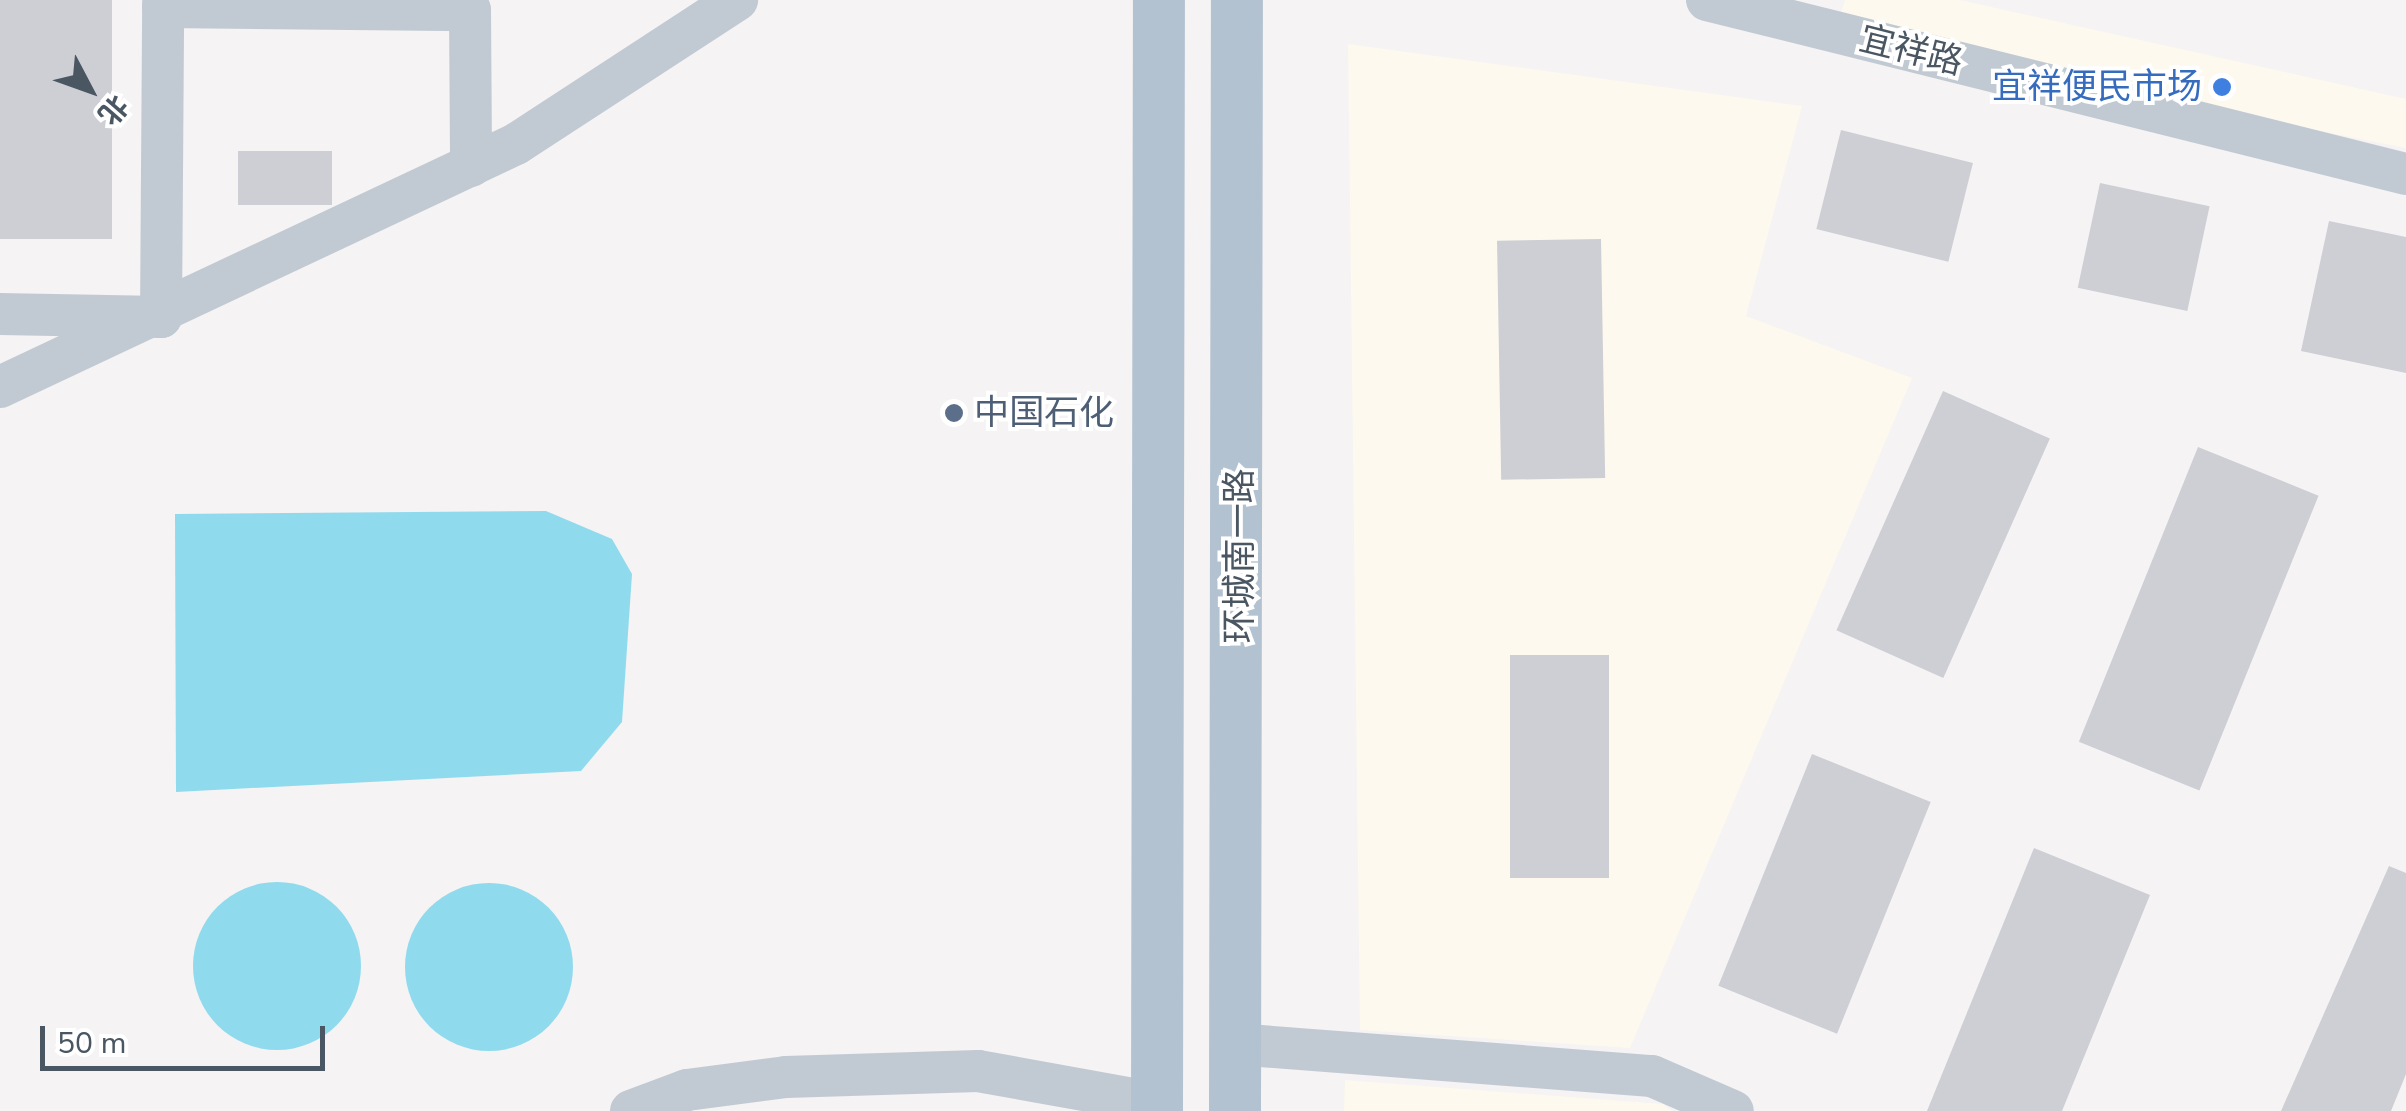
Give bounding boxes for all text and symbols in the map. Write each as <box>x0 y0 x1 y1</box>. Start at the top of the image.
street label: 宜祥路 <box>1855 18 1967 84</box>
north arrow <box>40 40 140 140</box>
place label: 宜祥便民市场 <box>1992 66 2202 108</box>
marker: 宜祥便民市场 <box>2211 76 2233 98</box>
text: 北 <box>89 87 136 133</box>
place label: 中国石化 <box>974 392 1114 434</box>
marker: 中国石化 <box>943 402 965 424</box>
street label: 环城南一路 <box>1219 469 1261 643</box>
scale bar <box>45 1006 330 1068</box>
text: 50 m <box>57 1023 126 1064</box>

